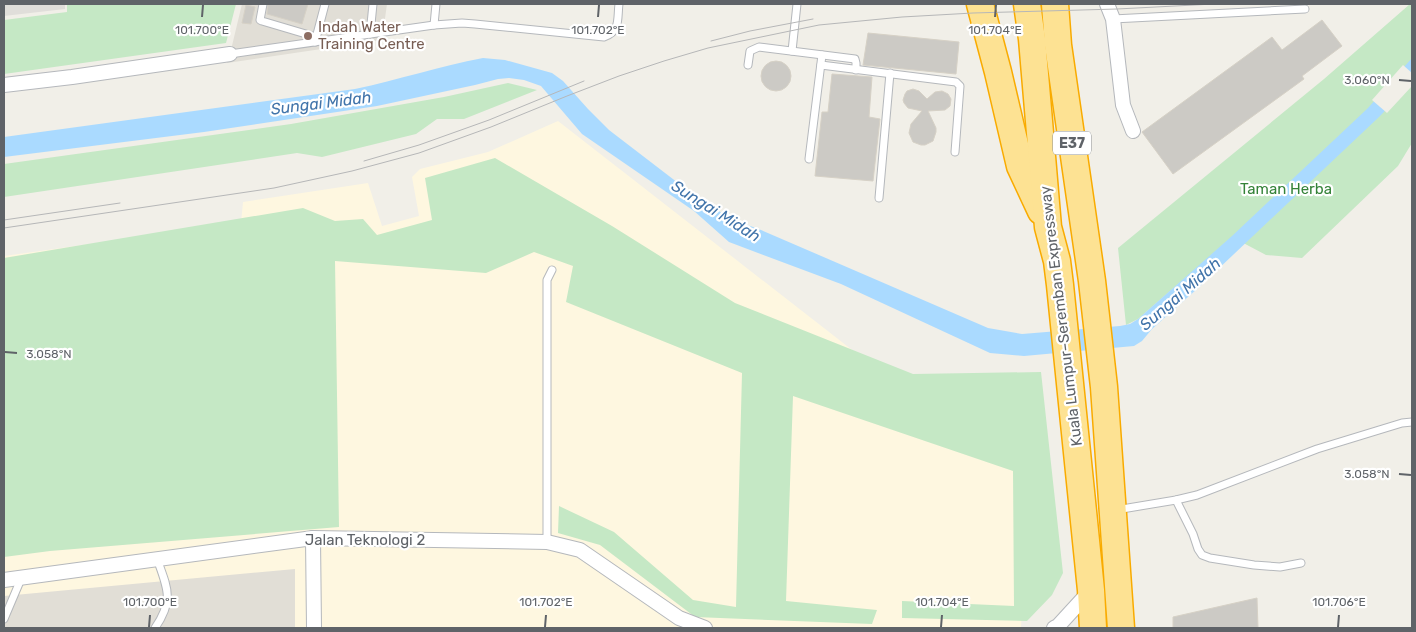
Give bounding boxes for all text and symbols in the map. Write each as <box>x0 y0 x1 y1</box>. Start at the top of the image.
place label: Indah Water Training Centre <box>318 18 425 53</box>
text: 101.700°E <box>175 23 229 37</box>
text: 101.702°E <box>571 23 625 37</box>
text: 101.704°E <box>968 23 1022 37</box>
marker: Indah Water Training Centre <box>302 30 314 42</box>
text: 3.060°N <box>1344 73 1390 87</box>
water label: Sungai Midah <box>270 87 372 119</box>
road number: E37 <box>1053 132 1091 154</box>
water label: Sungai Midah <box>668 176 764 246</box>
park label: Taman Herba <box>1240 180 1332 198</box>
street label: Kuala Lumpur–Seremban Expressway <box>1036 185 1086 447</box>
water label: Sungai Midah <box>1136 254 1224 334</box>
text: 3.058°N <box>26 347 72 361</box>
text: 3.058°N <box>1344 467 1390 481</box>
street label: Jalan Teknologi 2 <box>305 531 425 549</box>
text: 101.700°E <box>123 595 177 609</box>
text: 101.702°E <box>519 595 573 609</box>
text: 101.704°E <box>915 595 969 609</box>
text: 101.706°E <box>1312 595 1366 609</box>

